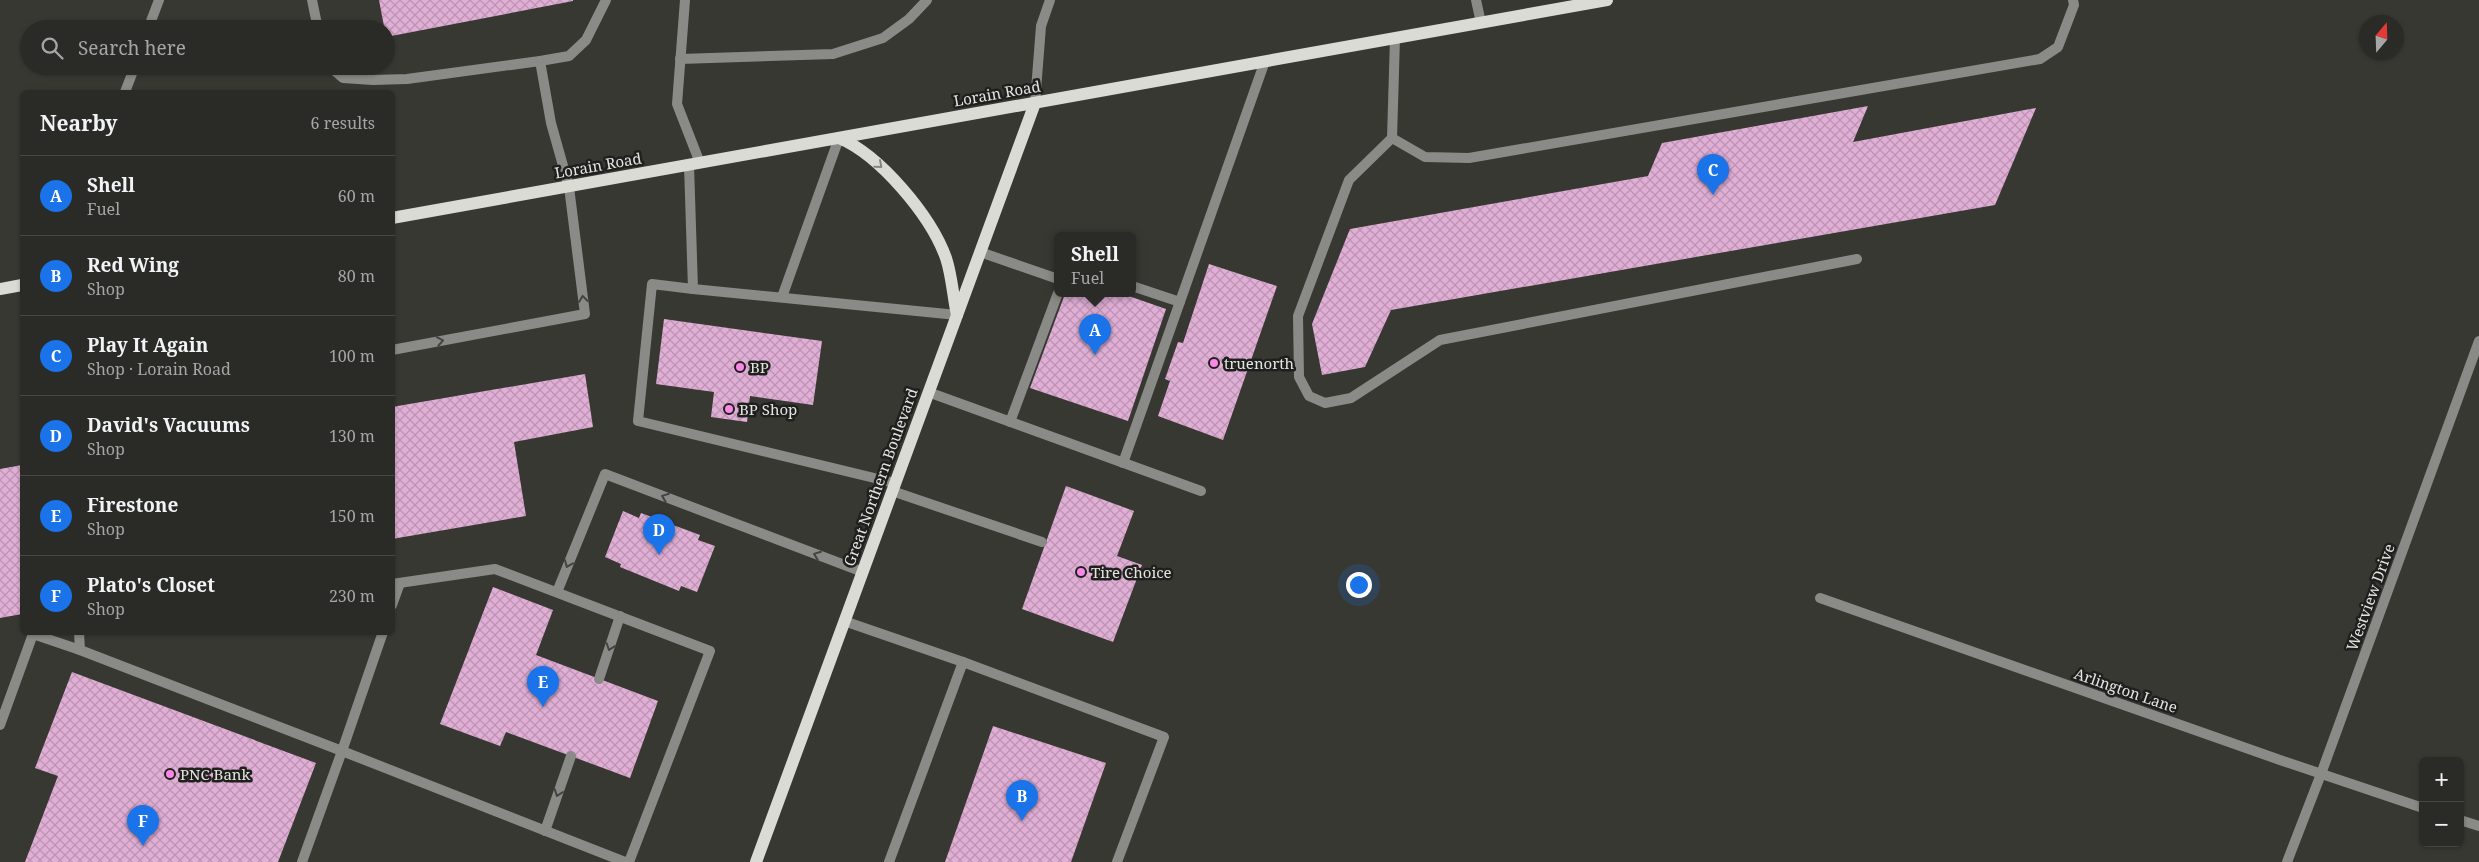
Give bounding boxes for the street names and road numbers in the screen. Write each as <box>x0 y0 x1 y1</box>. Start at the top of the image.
street label: Lorain Road <box>952 76 1042 110</box>
street label: Lorain Road <box>553 148 643 182</box>
street label: Great Northern Boulevard <box>838 385 922 569</box>
street label: Westview Drive <box>2341 541 2399 653</box>
street label: Arlington Lane <box>2072 663 2180 717</box>

